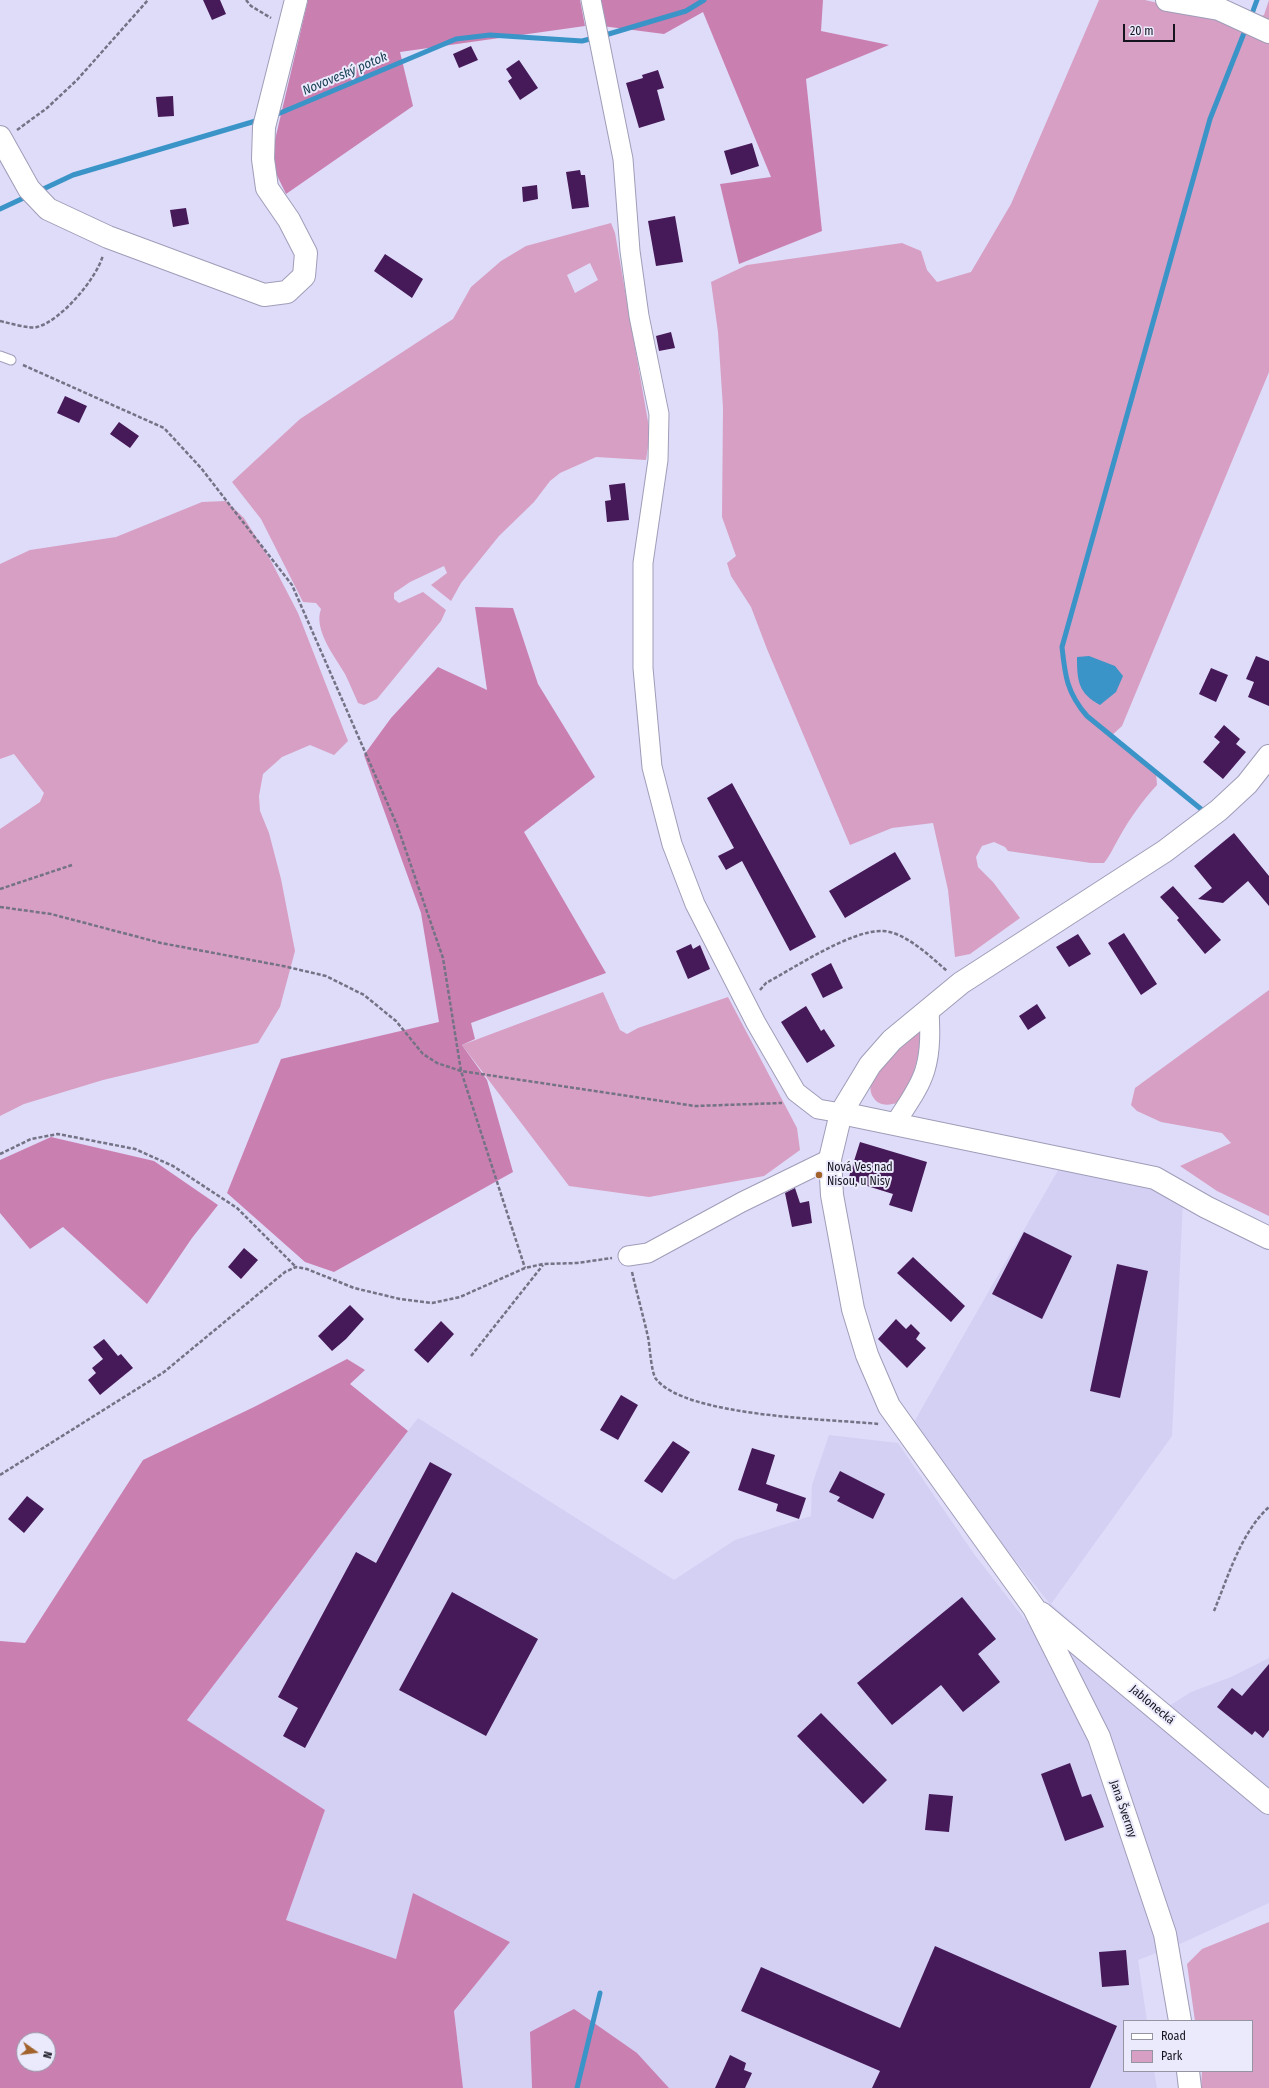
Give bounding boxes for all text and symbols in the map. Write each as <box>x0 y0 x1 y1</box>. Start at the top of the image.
scale bar <box>1125 16 1177 42</box>
text: 20 m <box>1130 24 1154 38</box>
water label: Novoveský potok <box>300 49 390 99</box>
place label: Nová Ves nad Nisou, u Nisy <box>827 1161 893 1189</box>
marker: Nová Ves nad Nisou, u Nisy <box>814 1170 824 1180</box>
street label: Jablonecká <box>1127 1682 1177 1728</box>
street label: Jana Švermy <box>1106 1778 1140 1840</box>
legend <box>1123 2020 1253 2072</box>
text: Road <box>1161 2029 1186 2043</box>
north arrow <box>16 2032 56 2072</box>
text: Park <box>1161 2049 1182 2063</box>
text: N <box>40 2050 54 2060</box>

